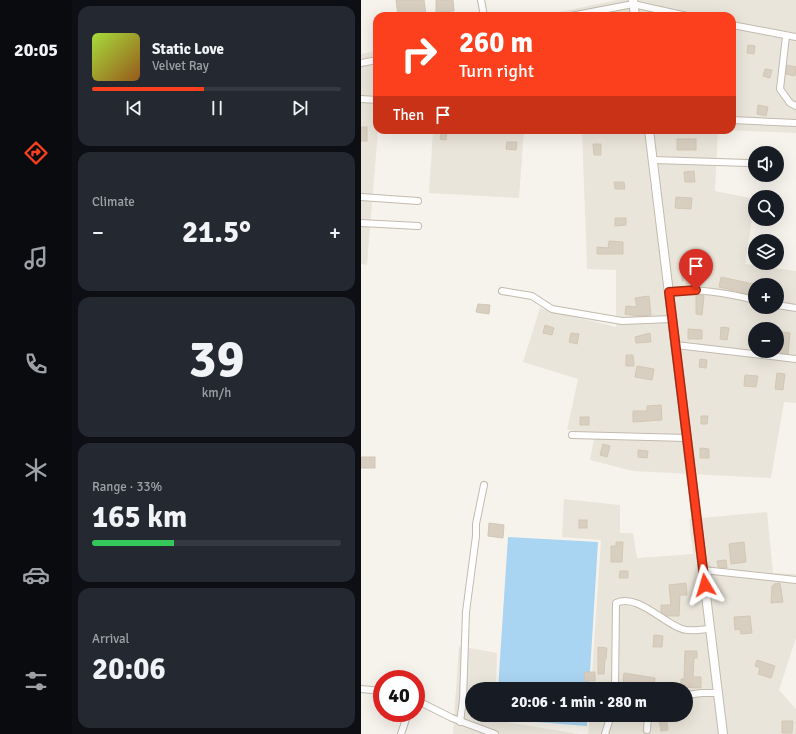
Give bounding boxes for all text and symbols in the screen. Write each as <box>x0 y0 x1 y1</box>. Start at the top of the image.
text: 260 m <box>459 26 533 60</box>
icon: right <box>393 28 445 80</box>
text: 20:05 <box>14 39 58 61</box>
text: Static Love <box>152 40 224 58</box>
text: Velvet Ray <box>152 58 209 74</box>
text: Turn right <box>459 60 534 82</box>
icon: previous <box>123 97 145 119</box>
icon: pause <box>206 97 228 119</box>
icon: next <box>289 97 311 119</box>
icon: arrive <box>432 104 454 126</box>
text: Then <box>393 106 424 124</box>
icon: directions <box>22 139 50 167</box>
map controls <box>748 146 784 358</box>
button: sound <box>748 146 784 182</box>
button: search <box>748 190 784 226</box>
text: Climate <box>92 194 135 210</box>
text: 21.5° <box>182 214 251 251</box>
text: − <box>92 219 104 246</box>
text: + <box>329 219 341 246</box>
button: layers <box>748 234 784 270</box>
icon: music <box>22 244 50 272</box>
pin <box>679 249 713 290</box>
icon: arrive <box>685 255 707 277</box>
button: + <box>748 278 784 314</box>
button: − <box>748 322 784 358</box>
text: 39 <box>188 327 245 391</box>
icon: phone <box>22 350 50 378</box>
text: km/h <box>202 385 231 401</box>
icon: climate <box>22 456 50 484</box>
text: Range · 33% <box>92 479 162 495</box>
text: 165 km <box>92 499 187 536</box>
icon: car <box>22 561 50 589</box>
position arrow <box>684 564 726 606</box>
text: Arrival <box>92 631 129 647</box>
text: 20:06 <box>92 651 166 688</box>
icon: filters <box>22 667 50 695</box>
speed limit sign: 40 <box>373 670 425 722</box>
text: 20:06 · 1 min · 280 m <box>511 693 647 711</box>

